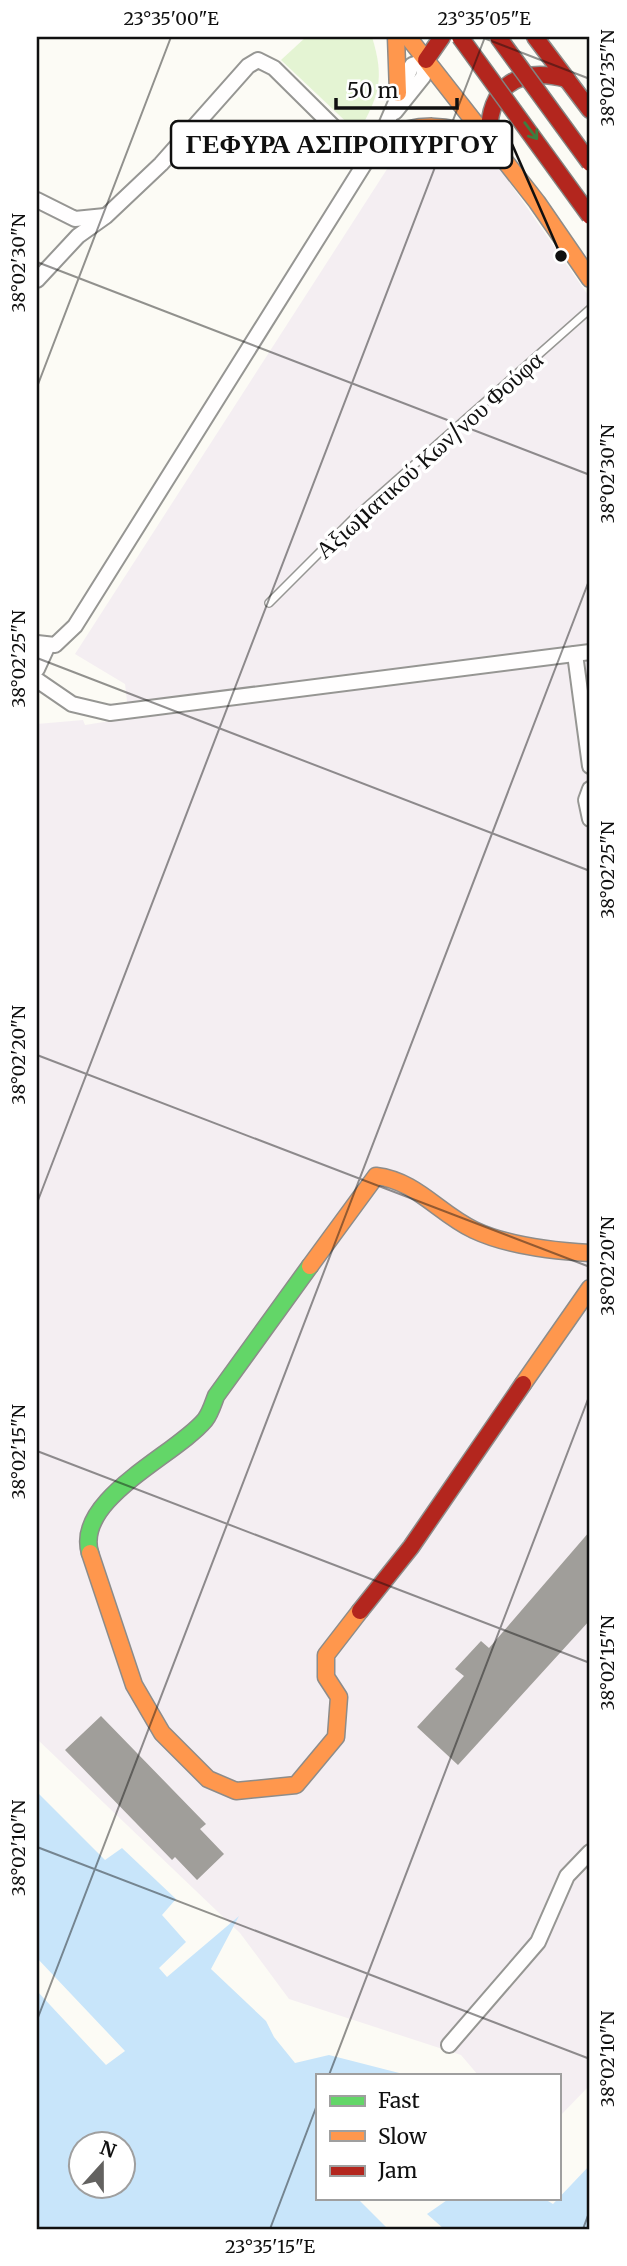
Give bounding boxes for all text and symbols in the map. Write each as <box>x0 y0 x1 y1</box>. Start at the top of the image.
text: 23°35'00"E <box>123 7 219 30</box>
text: 23°35'05"E <box>437 7 531 30</box>
text: 38°02'35"N <box>596 29 619 126</box>
scale bar <box>336 66 457 110</box>
text: 50 m <box>347 77 398 104</box>
callout: ΓΕΦΥΡΑ ΑΣΠΡΟΠΥΡΓΟΥ <box>171 121 512 168</box>
one-way arrow <box>523 121 538 139</box>
text: ΓΕΦΥΡΑ ΑΣΠΡΟΠΥΡΓΟΥ <box>186 127 499 160</box>
text: 38°02'30"N <box>7 213 30 313</box>
street label: Αξιωματικού Κων/νου Φούφα <box>309 344 550 565</box>
text: 38°02'30"N <box>596 424 619 524</box>
text: 38°02'25"N <box>7 610 30 708</box>
text: 38°02'25"N <box>596 821 619 919</box>
text: 38°02'20"N <box>7 1005 30 1105</box>
text: 38°02'20"N <box>596 1216 619 1316</box>
text: 38°02'15"N <box>7 1404 30 1500</box>
text: 38°02'15"N <box>596 1615 619 1711</box>
text: 38°02'10"N <box>7 1800 30 1896</box>
text: 38°02'10"N <box>596 2011 619 2107</box>
legend <box>316 2074 560 2200</box>
text: Fast <box>378 2087 420 2114</box>
text: Slow <box>378 2123 427 2150</box>
north arrow <box>66 2130 136 2200</box>
text: N <box>97 2135 119 2163</box>
text: Jam <box>377 2157 417 2184</box>
text: 23°35'15"E <box>225 2235 316 2258</box>

